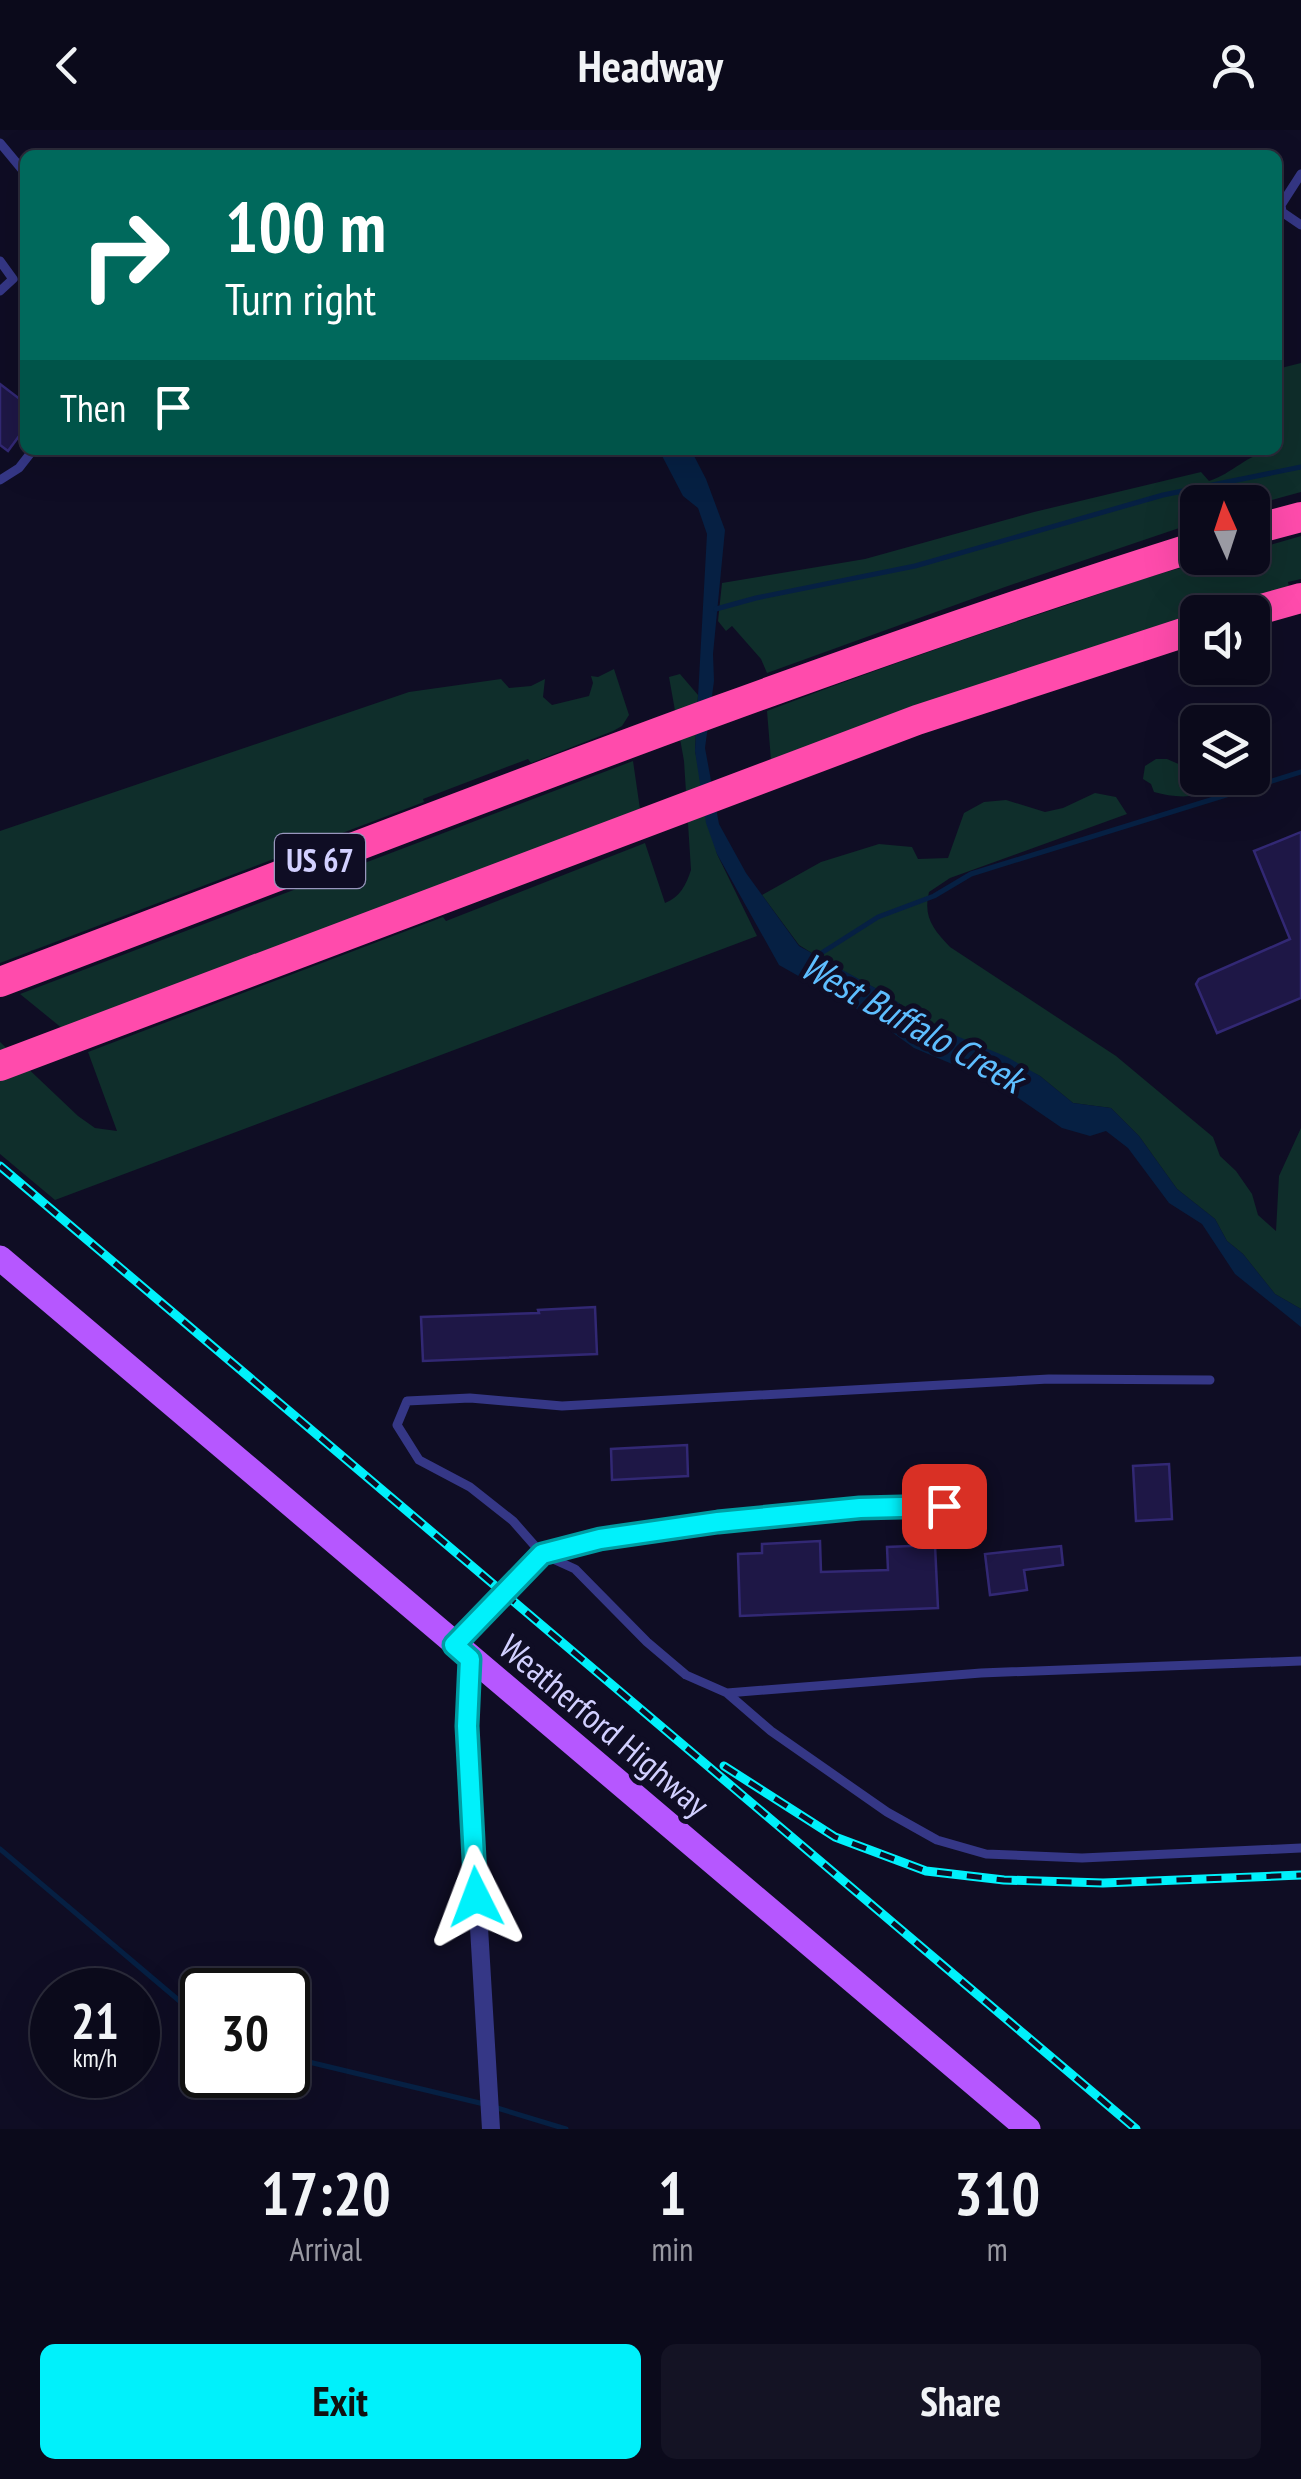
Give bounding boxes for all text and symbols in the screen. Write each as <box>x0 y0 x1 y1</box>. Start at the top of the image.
text: Headway <box>578 36 723 94</box>
icon: back <box>40 38 95 93</box>
icon: person <box>1206 38 1261 93</box>
text: 100 m <box>225 181 386 271</box>
icon: right <box>60 190 190 320</box>
text: Turn right <box>225 269 376 327</box>
icon: arrive <box>146 380 201 435</box>
text: Then <box>60 383 126 432</box>
north arrow <box>1180 485 1270 575</box>
map controls <box>1180 485 1270 795</box>
button: sound <box>1180 595 1270 685</box>
button: layers <box>1180 705 1270 795</box>
road number: US 67 <box>275 834 365 888</box>
water label: West Buffalo Creek <box>793 940 1036 1105</box>
pin <box>902 1464 987 1549</box>
icon: arrive <box>917 1479 972 1534</box>
street label: Weatherford Highway <box>490 1624 720 1827</box>
position arrow <box>424 1845 528 1949</box>
speed limit sign: 30 <box>180 1968 310 2098</box>
text: 21 <box>71 1988 119 2053</box>
text: km/h <box>73 2042 117 2074</box>
text: 17:20 <box>261 2154 391 2232</box>
text: 1 <box>658 2154 687 2232</box>
text: 310 <box>954 2154 1040 2232</box>
text: Arrival <box>290 2228 362 2270</box>
text: min <box>651 2228 693 2270</box>
text: m <box>987 2228 1008 2270</box>
button: Exit <box>40 2344 641 2459</box>
button: Share <box>661 2344 1261 2459</box>

